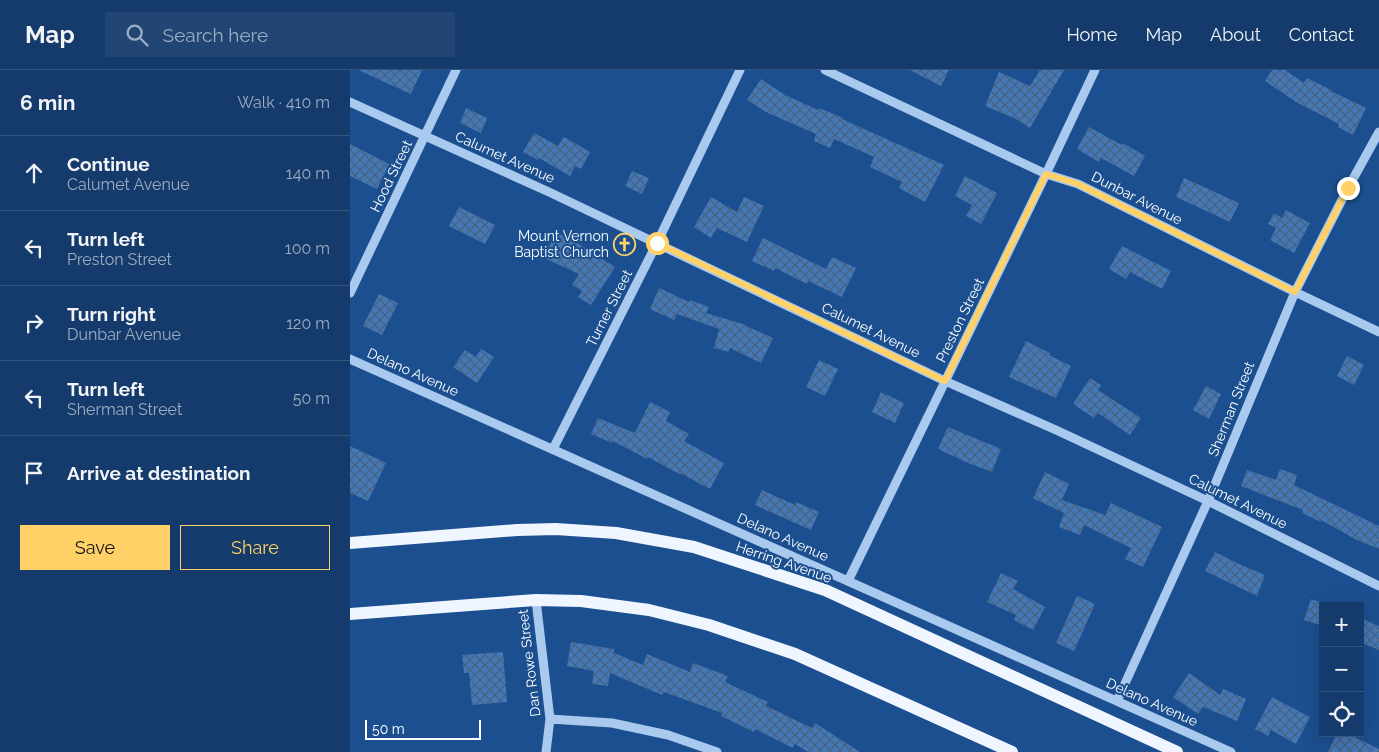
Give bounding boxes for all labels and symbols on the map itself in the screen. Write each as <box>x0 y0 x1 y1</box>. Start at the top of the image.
street label: Calumet Avenue <box>453 128 557 186</box>
street label: Hood Street <box>367 137 415 215</box>
street label: Dunbar Avenue <box>1089 168 1185 228</box>
route end <box>1337 177 1360 200</box>
place label: Mount Vernon Baptist Church <box>514 228 609 260</box>
church icon: Mount Vernon Baptist Church <box>613 232 637 256</box>
route start <box>646 232 669 255</box>
street label: Turner Street <box>583 267 635 349</box>
street label: Preston Street <box>933 275 987 365</box>
street label: Calumet Avenue <box>819 299 923 361</box>
street label: Delano Avenue <box>365 345 461 399</box>
street label: Sherman Street <box>1205 359 1257 459</box>
street label: Calumet Avenue <box>1186 470 1290 532</box>
street label: Delano Avenue <box>735 510 831 564</box>
street label: Herring Avenue <box>734 538 834 586</box>
street label: Dan Rowe Street <box>514 608 544 718</box>
street label: Delano Avenue <box>1104 675 1200 729</box>
scale bar <box>365 717 481 740</box>

